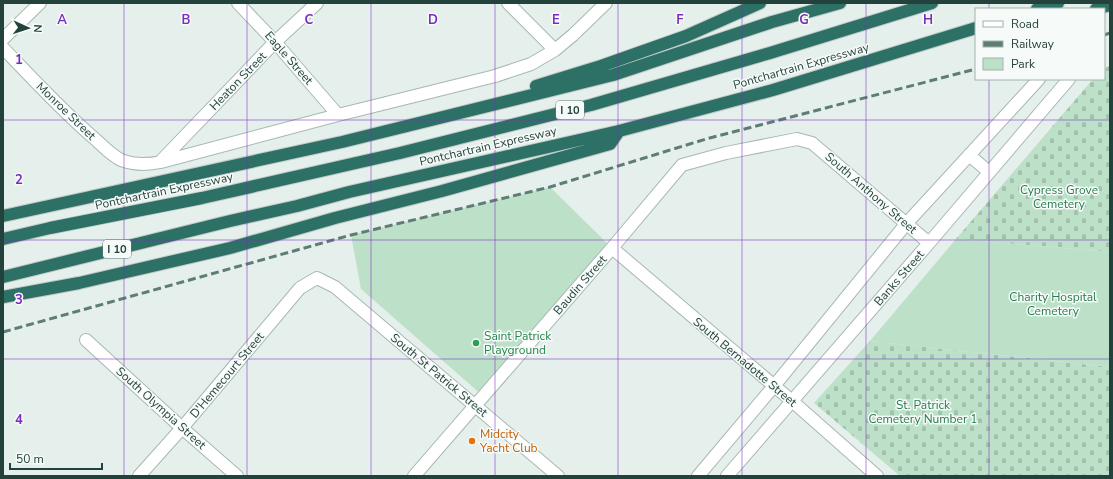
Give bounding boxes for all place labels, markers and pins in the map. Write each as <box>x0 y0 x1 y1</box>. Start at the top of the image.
place label: Saint Patrick Playground <box>484 328 552 358</box>
marker: Saint Patrick Playground <box>471 338 481 348</box>
place label: Midcity Yacht Club <box>479 426 538 456</box>
marker: Midcity Yacht Club <box>467 436 477 446</box>

